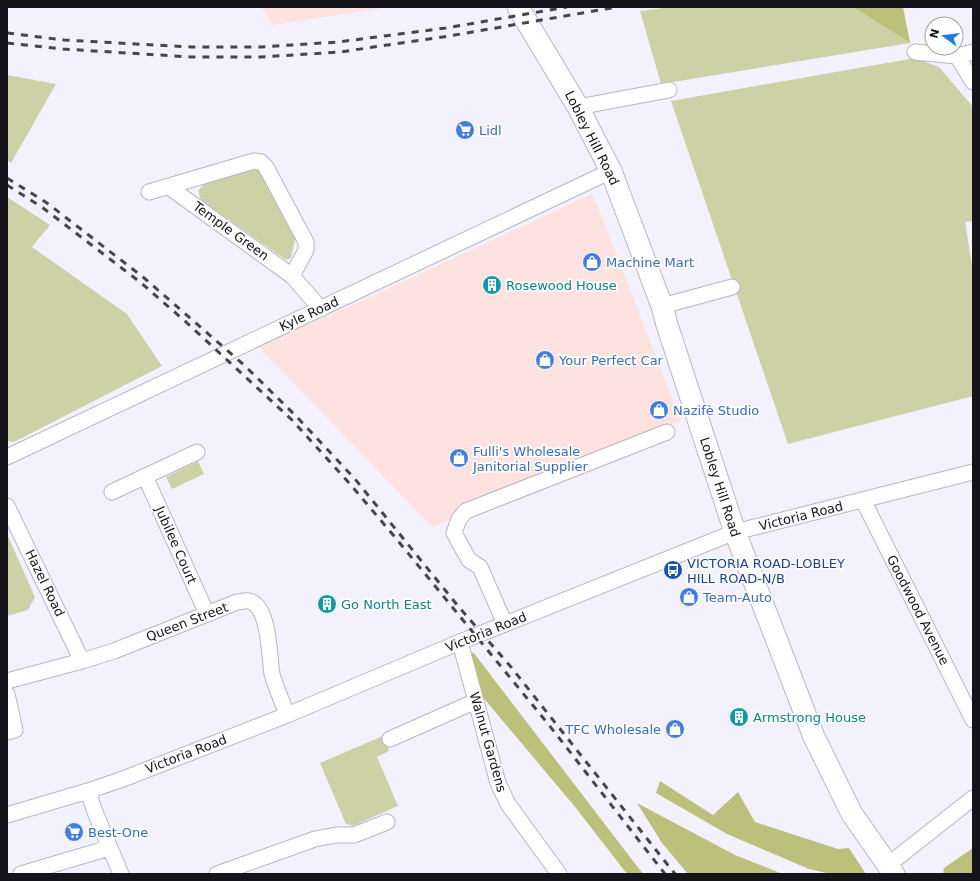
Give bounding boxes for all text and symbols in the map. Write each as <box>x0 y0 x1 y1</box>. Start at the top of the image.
north arrow <box>924 16 964 56</box>
text: N <box>927 27 942 40</box>
street label: Lobley Hill Road <box>562 88 622 188</box>
supermarket icon: Lidl <box>454 119 476 141</box>
place label: Lidl <box>479 123 502 138</box>
street label: Temple Green <box>189 198 272 263</box>
shop icon: Machine Mart <box>581 251 603 273</box>
place label: Machine Mart <box>606 255 694 270</box>
building icon: Rosewood House <box>481 274 503 296</box>
place label: Rosewood House <box>506 278 617 293</box>
street label: Kyle Road <box>277 294 341 334</box>
shop icon: Your Perfect Car <box>534 349 556 371</box>
place label: Your Perfect Car <box>558 353 664 368</box>
shop icon: Nazifè Studio <box>648 399 670 421</box>
place label: Nazifè Studio <box>673 403 759 418</box>
street label: Lobley Hill Road <box>697 435 743 539</box>
place label: Fulli's Wholesale Janitorial Supplier <box>472 444 589 474</box>
shop icon: Fulli's Wholesale Janitorial Supplier <box>448 447 470 469</box>
street label: Victoria Road <box>757 498 845 534</box>
street label: Jubilee Court <box>152 503 200 586</box>
street label: Hazel Road <box>22 547 68 619</box>
street label: Goodwood Avenue <box>884 552 952 668</box>
place label: VICTORIA ROAD-LOBLEY HILL ROAD-N/B <box>687 556 845 586</box>
bus stop icon: VICTORIA ROAD-LOBLEY HILL ROAD-N/B <box>662 559 684 581</box>
shop icon: Team-Auto <box>678 586 700 608</box>
place label: Team-Auto <box>702 590 772 605</box>
building icon: Go North East <box>316 593 338 615</box>
place label: Go North East <box>341 597 432 612</box>
street label: Queen Street <box>144 600 230 644</box>
street label: Victoria Road <box>443 609 529 655</box>
street label: Walnut Gardens <box>466 690 510 794</box>
building icon: Armstrong House <box>728 706 750 728</box>
place label: Armstrong House <box>753 710 866 725</box>
shop icon: TFC Wholesale <box>664 718 686 740</box>
place label: TFC Wholesale <box>564 722 661 737</box>
street label: Victoria Road <box>143 732 229 776</box>
supermarket icon: Best-One <box>63 821 85 843</box>
place label: Best-One <box>88 825 148 840</box>

